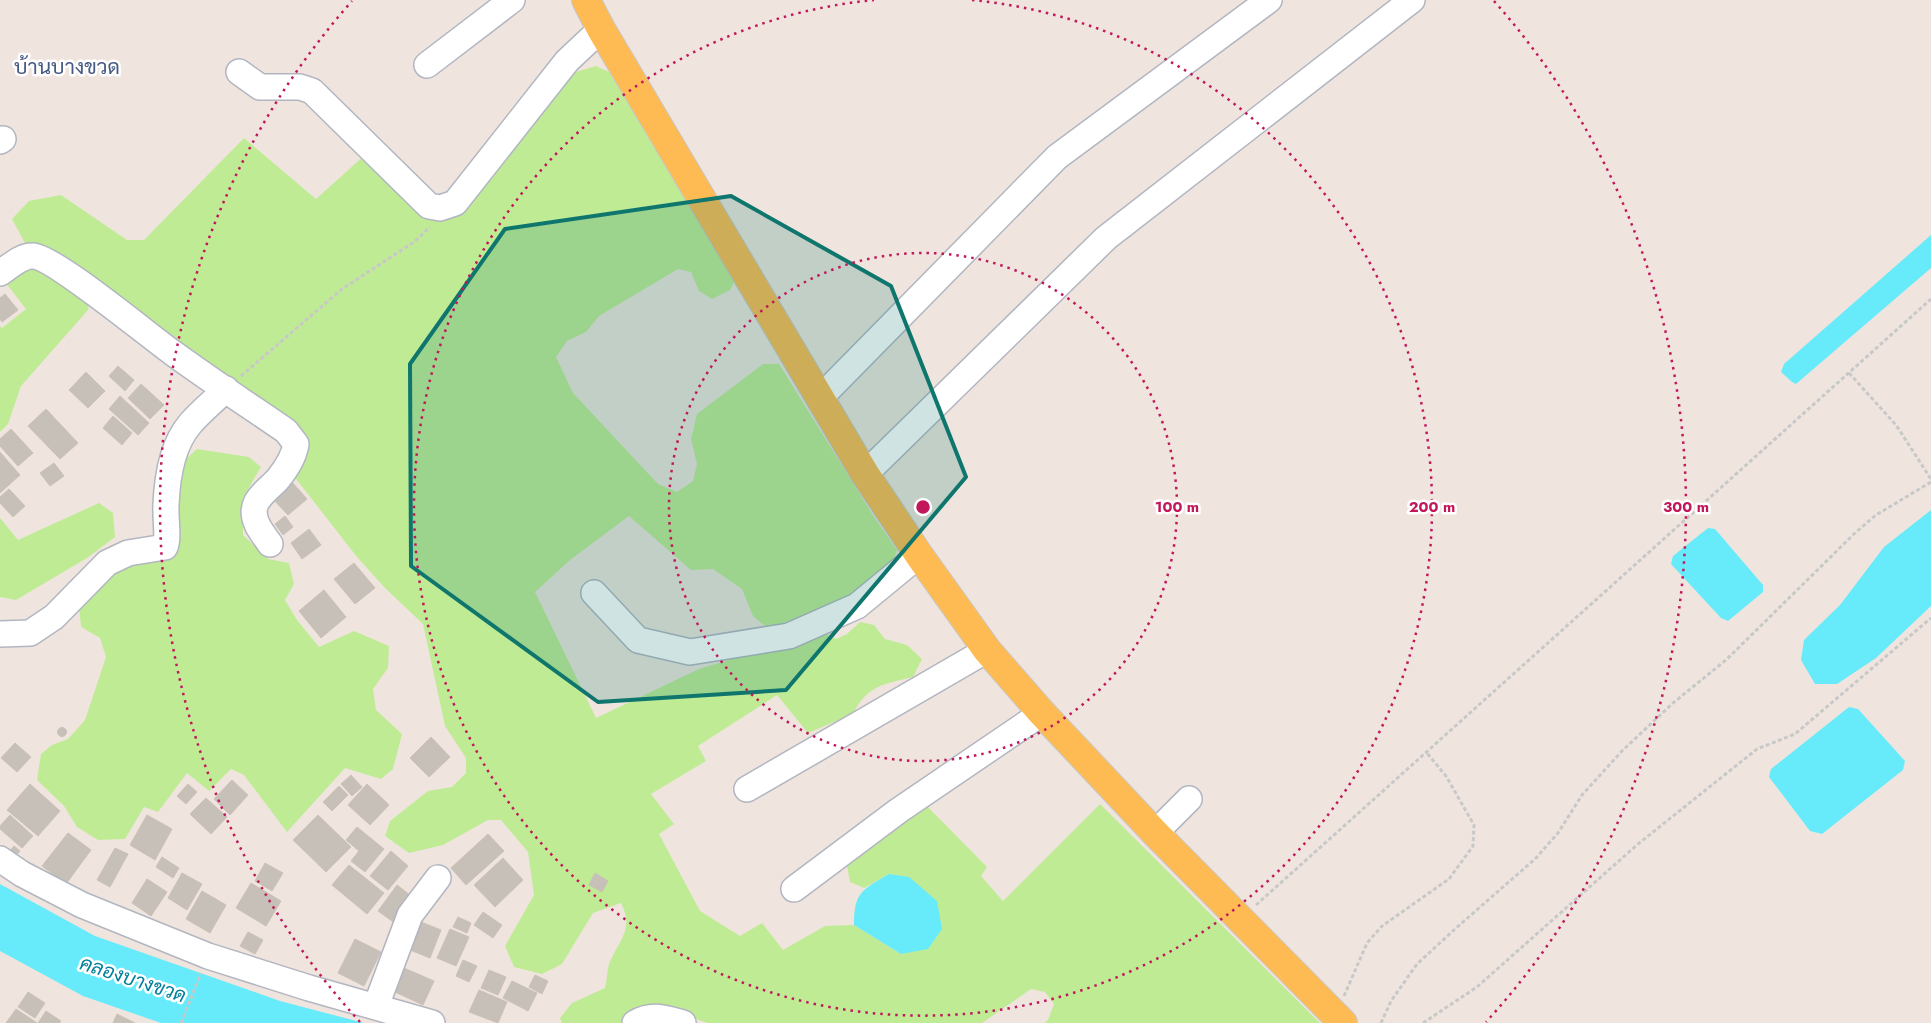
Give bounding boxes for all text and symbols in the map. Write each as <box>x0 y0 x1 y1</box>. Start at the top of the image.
district label: บ้านบางขวด <box>14 52 120 82</box>
text: 100 m <box>1155 496 1199 518</box>
text: 200 m <box>1409 496 1455 518</box>
text: 300 m <box>1663 496 1709 518</box>
centre of rings <box>914 498 932 516</box>
water label: คลองบางขวด <box>76 949 190 1010</box>

